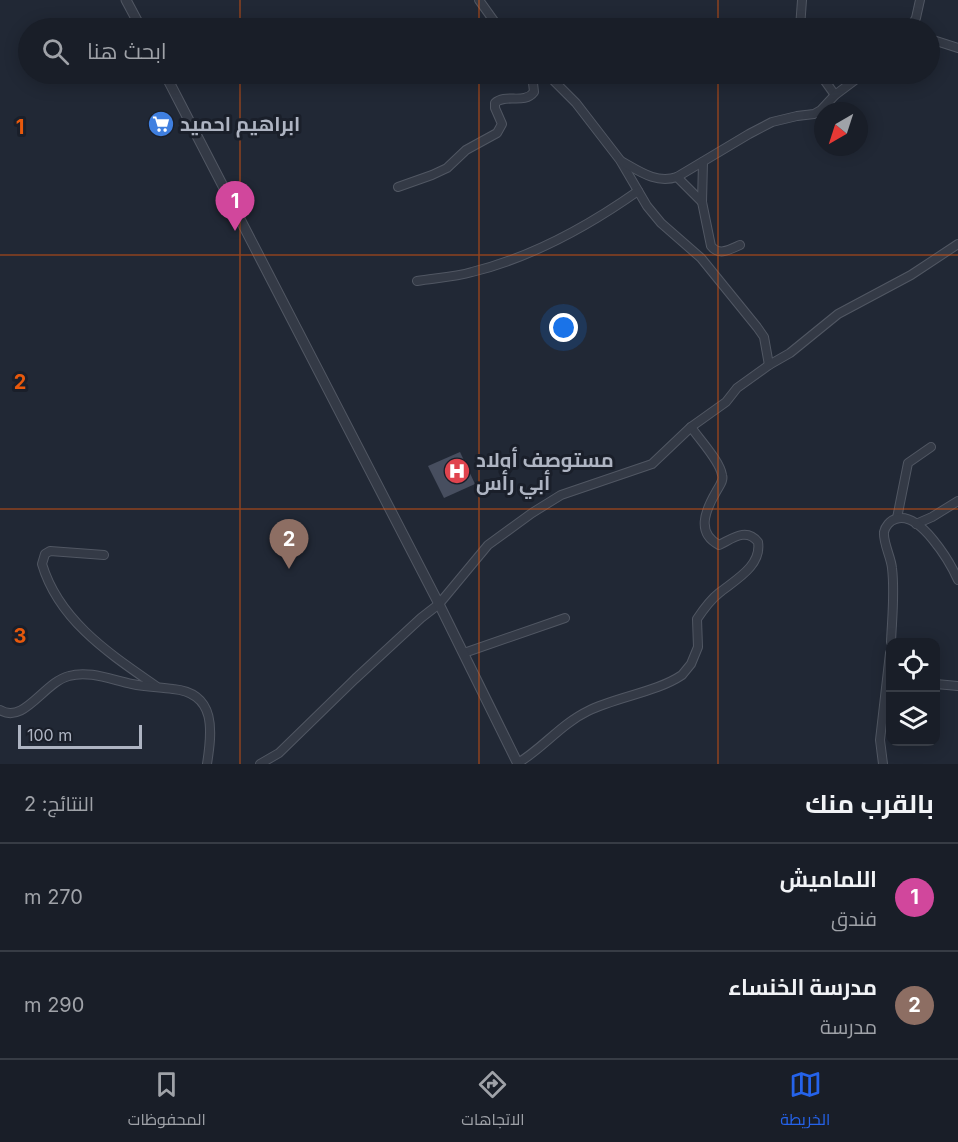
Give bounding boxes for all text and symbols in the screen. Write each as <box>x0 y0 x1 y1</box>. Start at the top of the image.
search box <box>18 18 940 84</box>
icon: search <box>39 35 72 68</box>
text: ابحث هنا <box>87 38 167 64</box>
north arrow <box>814 102 868 156</box>
supermarket icon: ابراهيم احميد <box>146 109 176 139</box>
place label: ابراهيم احميد <box>180 112 300 138</box>
text: 1 <box>16 115 24 139</box>
pin: 1 <box>216 182 254 231</box>
your location <box>549 313 578 342</box>
text: 2 <box>14 370 26 394</box>
place label: مستوصف أولاد أبي رأس <box>476 446 614 499</box>
hospital icon: مستوصف أولاد أبي رأس <box>442 456 472 486</box>
pin: 2 <box>270 520 308 569</box>
text: 3 <box>14 624 26 648</box>
map controls <box>886 638 940 746</box>
button: locate <box>886 638 940 692</box>
button: layers <box>886 692 940 746</box>
scale bar <box>18 722 142 750</box>
text: 100 m <box>27 725 72 745</box>
text: بالقرب منك <box>805 788 934 819</box>
text: النتائج: 2 <box>24 792 94 816</box>
text: اللماميش <box>780 866 877 892</box>
text: 270 m <box>24 885 83 909</box>
text: 1 <box>910 885 919 909</box>
text: فندق <box>831 907 877 931</box>
text: مدرسة الخنساء <box>728 974 877 1000</box>
text: 290 m <box>24 993 84 1017</box>
text: 2 <box>908 993 921 1017</box>
text: مدرسة <box>820 1015 877 1039</box>
tab: المحفوظات <box>128 1068 206 1134</box>
tab: الاتجاهات <box>461 1068 525 1134</box>
tab: الخريطة <box>780 1068 830 1134</box>

